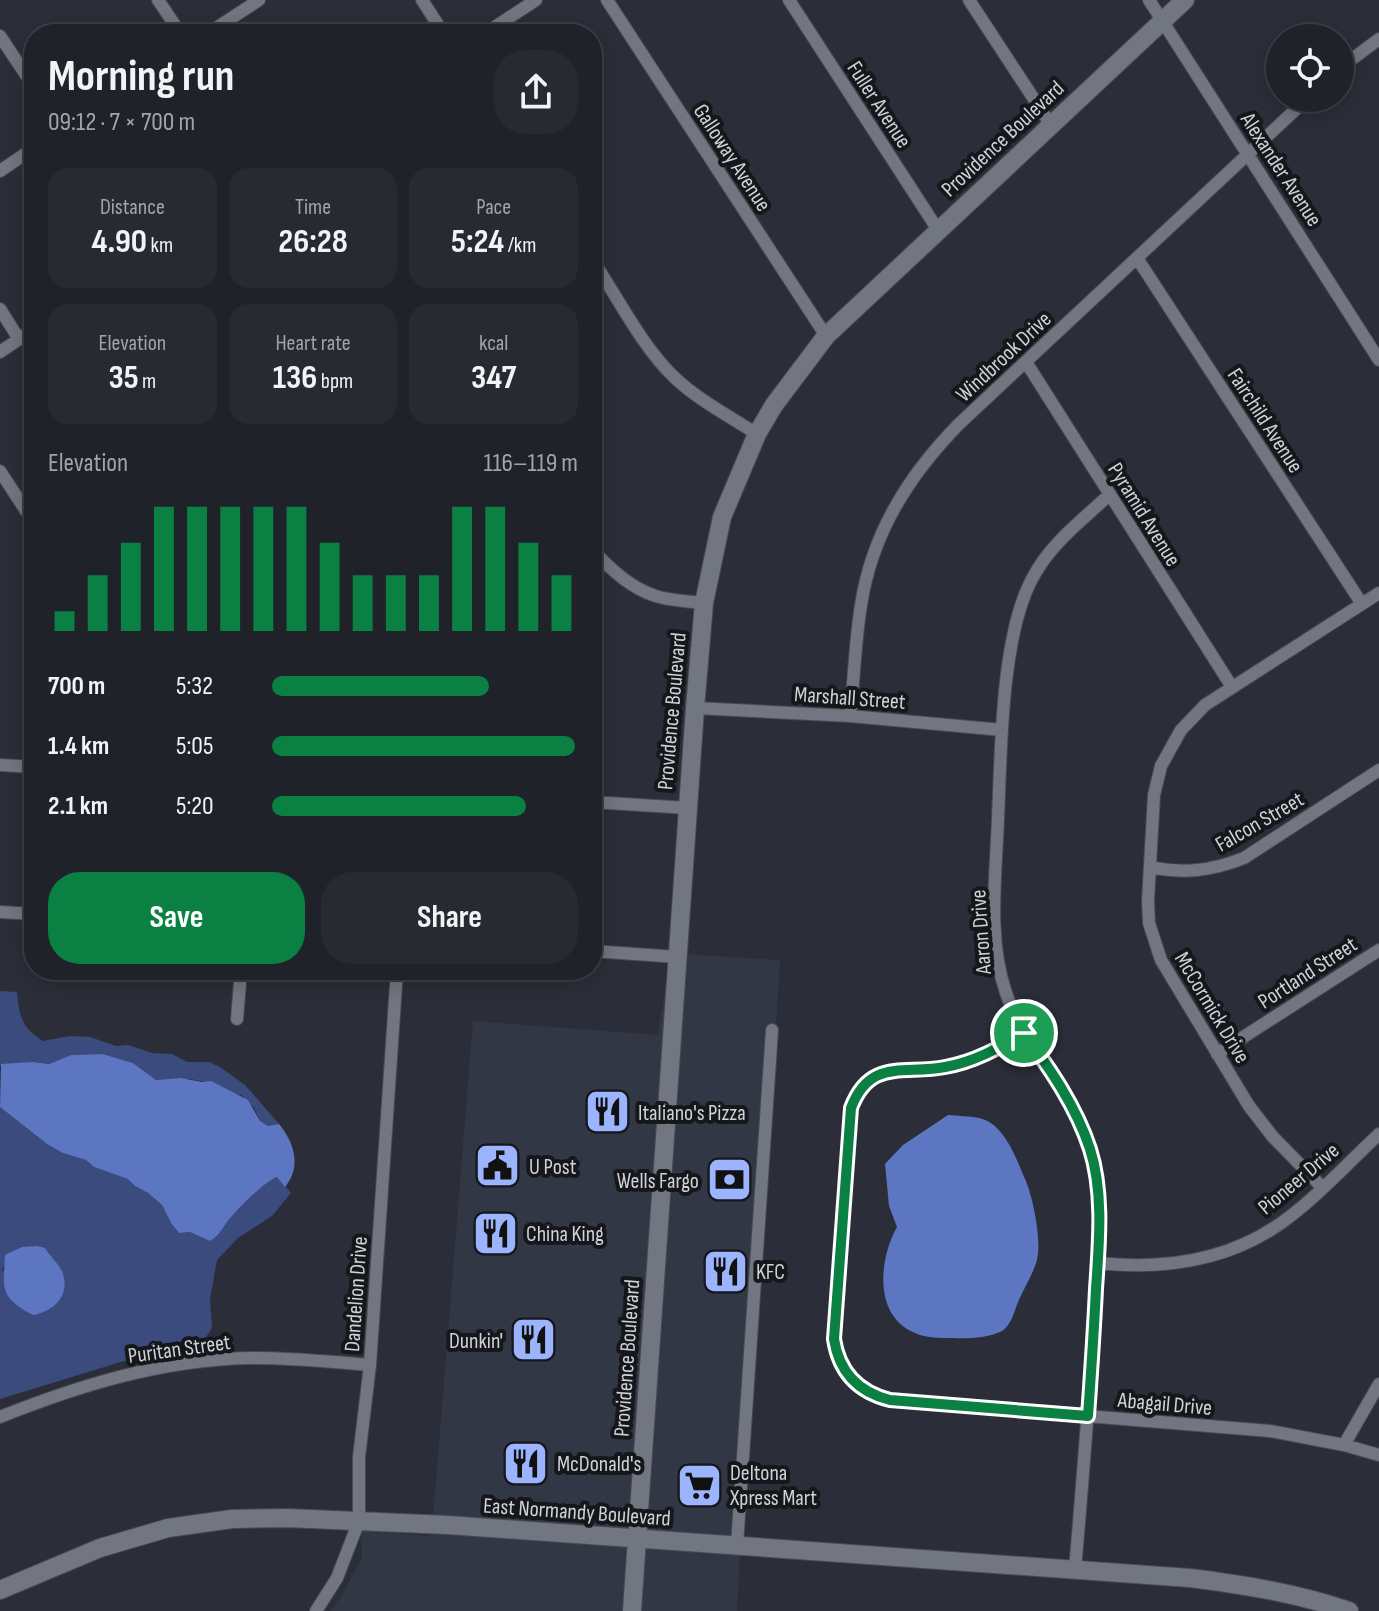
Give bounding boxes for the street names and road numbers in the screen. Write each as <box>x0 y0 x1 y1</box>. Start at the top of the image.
street label: Fuller Avenue <box>841 56 917 153</box>
street label: Providence Boulevard <box>936 75 1070 203</box>
street label: Galloway Avenue <box>687 99 776 217</box>
street label: Alexander Avenue <box>1233 107 1327 232</box>
street label: Windbrook Drive <box>951 306 1057 408</box>
street label: Fairchild Avenue <box>1221 363 1309 478</box>
street label: Pyramid Avenue <box>1101 458 1186 572</box>
street label: Providence Boulevard <box>652 631 693 791</box>
street label: Marshall Street <box>793 681 907 716</box>
street label: Falcon Street <box>1211 786 1309 858</box>
street label: Aaron Drive <box>965 889 998 976</box>
street label: Portland Street <box>1253 931 1363 1015</box>
street label: McCormick Drive <box>1168 947 1256 1068</box>
street label: Pioneer Drive <box>1253 1137 1345 1221</box>
street label: Dandelion Drive <box>339 1235 374 1353</box>
street label: Providence Boulevard <box>609 1278 646 1438</box>
street label: Puritan Street <box>126 1329 233 1370</box>
street label: Abagail Drive <box>1116 1387 1213 1422</box>
street label: East Normandy Boulevard <box>482 1492 672 1533</box>

